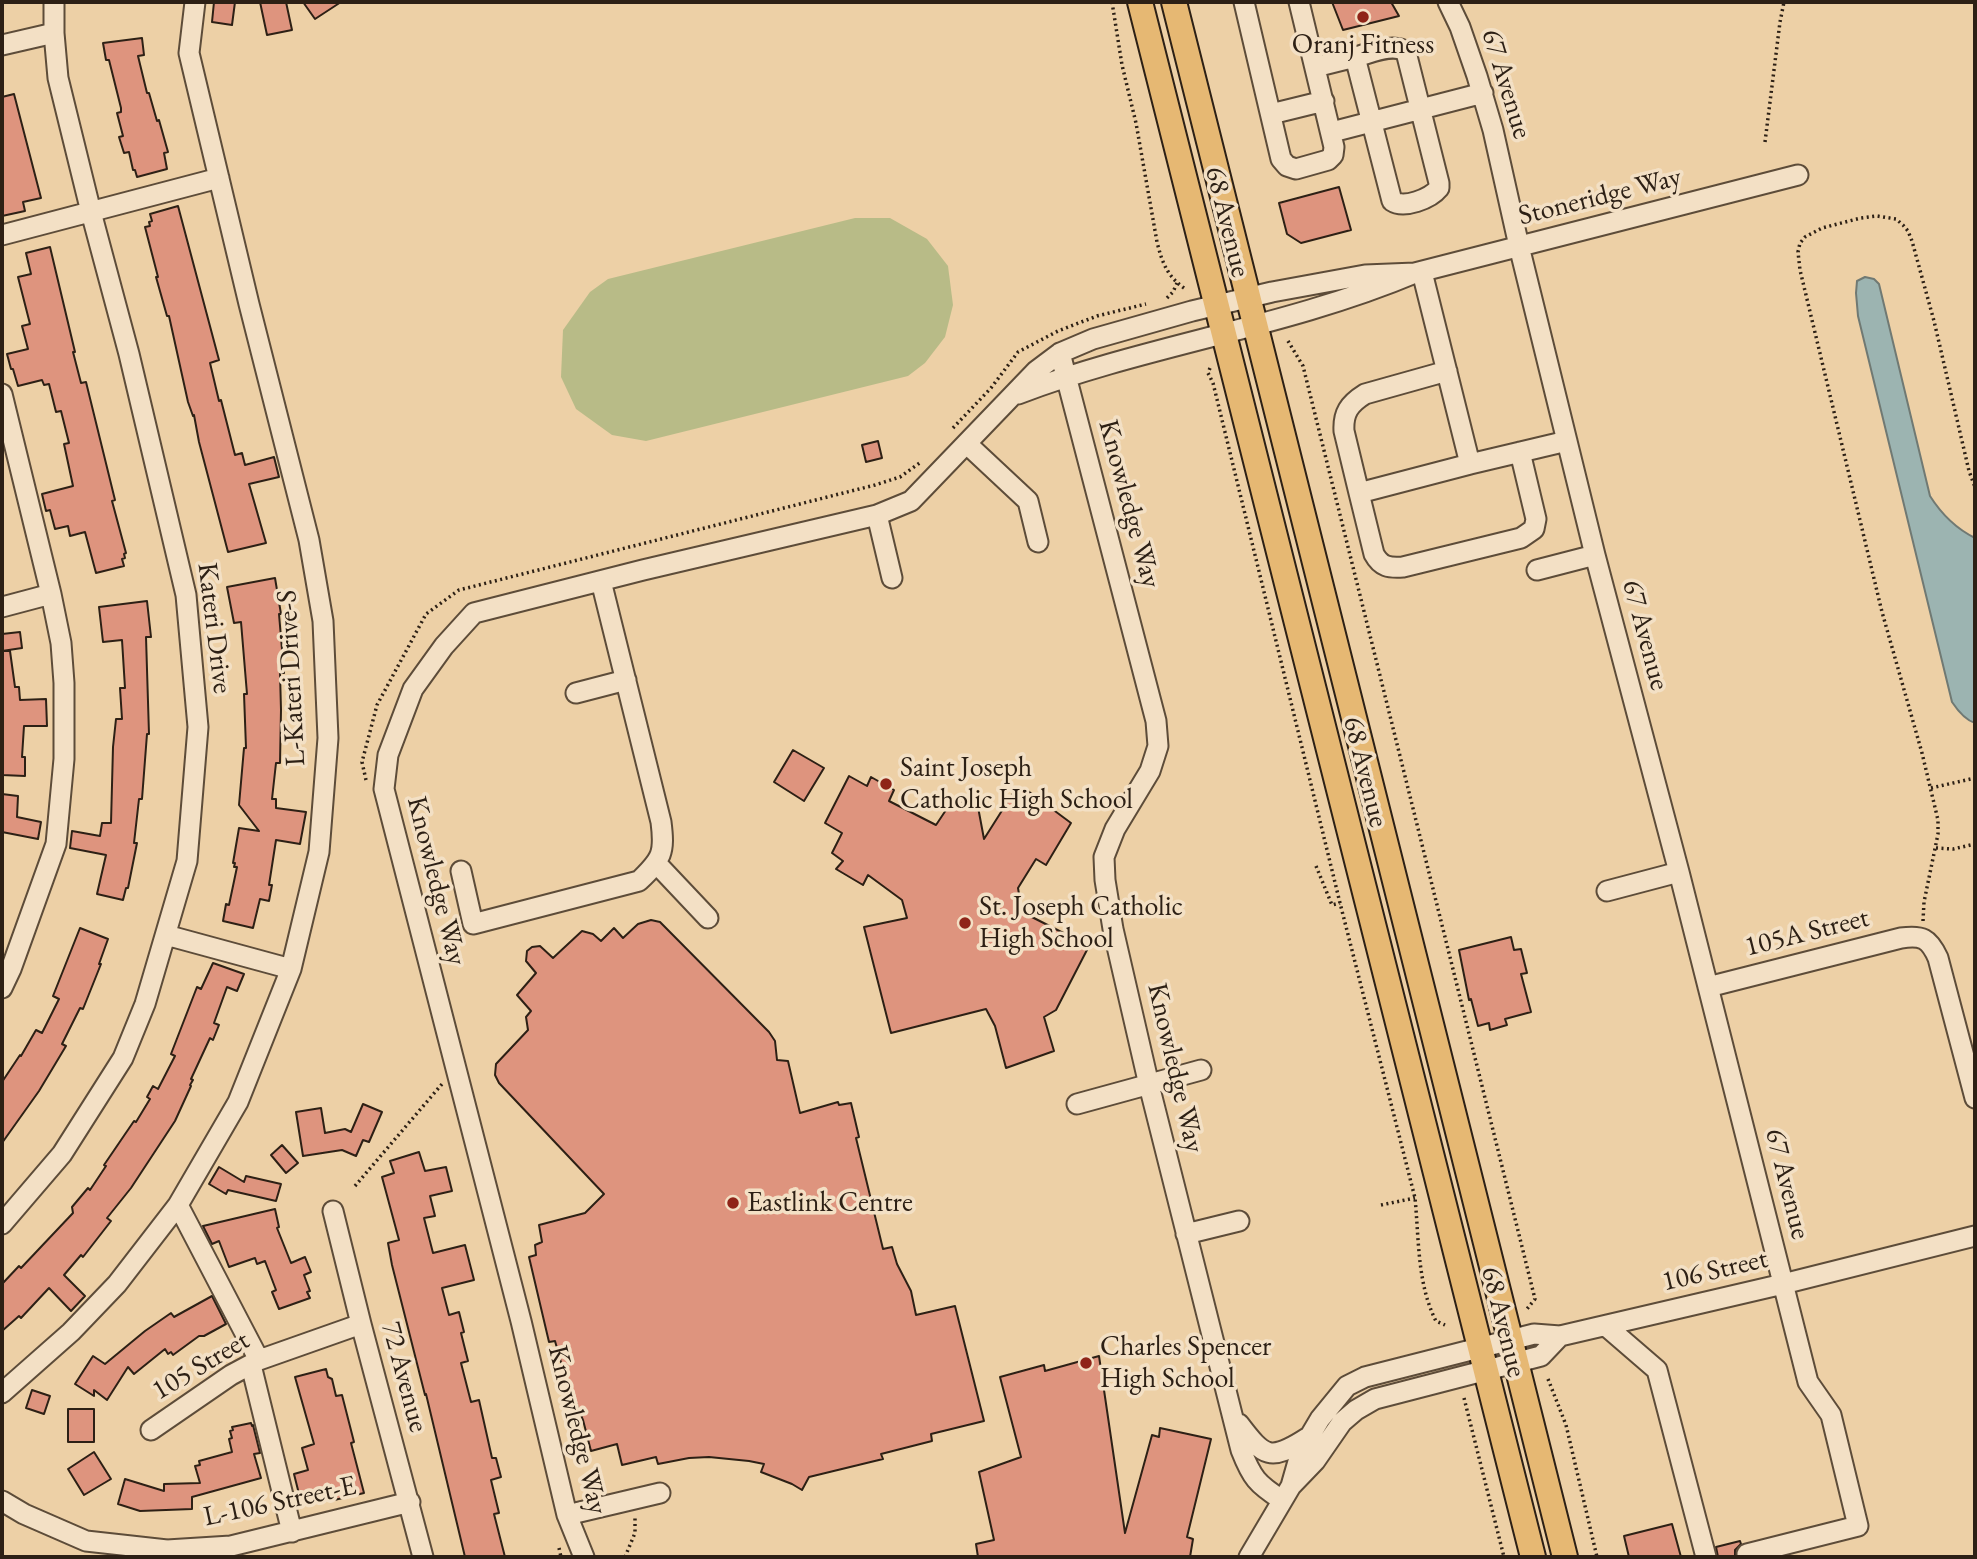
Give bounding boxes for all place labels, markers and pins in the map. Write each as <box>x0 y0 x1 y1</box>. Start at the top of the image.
marker: Oranj Fitness <box>1355 9 1371 25</box>
place label: Oranj Fitness <box>1292 28 1434 62</box>
place label: Saint Joseph Catholic High School <box>900 751 1133 817</box>
marker: Saint Joseph Catholic High School <box>878 776 894 792</box>
place label: St. Joseph Catholic High School <box>979 890 1183 956</box>
marker: St. Joseph Catholic High School <box>957 915 973 931</box>
place label: Eastlink Centre <box>747 1186 913 1220</box>
marker: Eastlink Centre <box>725 1195 741 1211</box>
place label: Charles Spencer High School <box>1100 1330 1271 1396</box>
marker: Charles Spencer High School <box>1078 1355 1094 1371</box>

